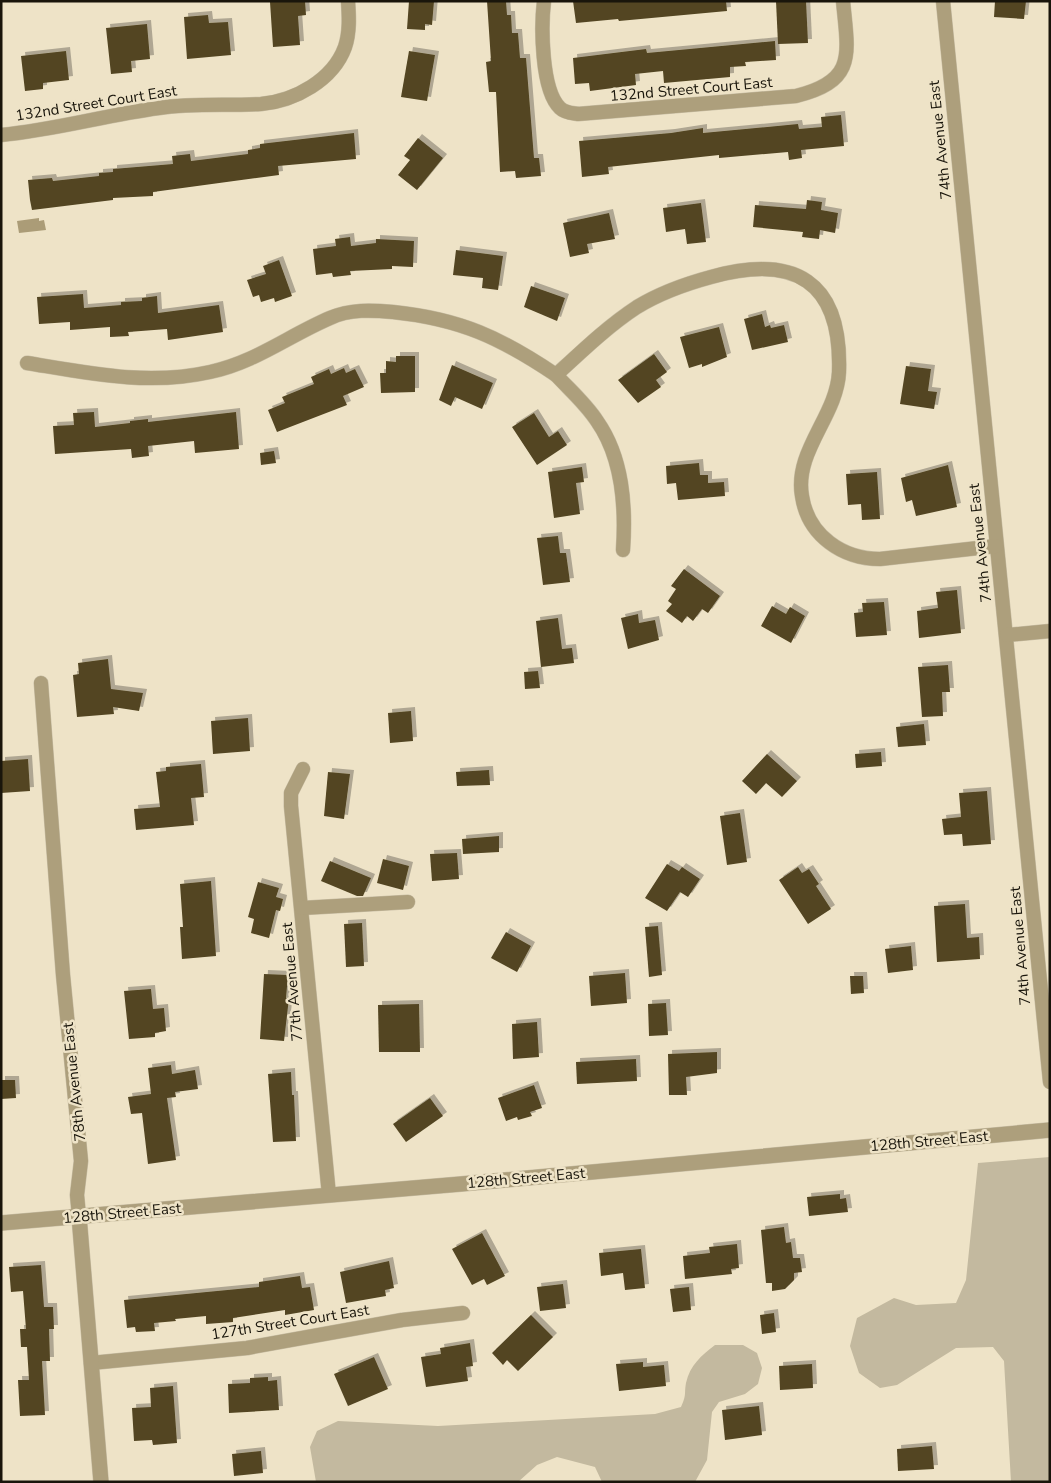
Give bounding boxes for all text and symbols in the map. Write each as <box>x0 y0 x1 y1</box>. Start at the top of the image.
street label: 132nd Street Court East <box>609 72 774 106</box>
street label: 74th Avenue East <box>924 79 956 200</box>
street label: 132nd Street Court East <box>14 80 179 126</box>
street label: 74th Avenue East <box>964 482 996 603</box>
street label: 74th Avenue East <box>1005 885 1035 1006</box>
street label: 77th Avenue East <box>277 921 307 1042</box>
street label: 78th Avenue East <box>58 1021 90 1142</box>
street label: 128th Street East <box>869 1126 990 1156</box>
street label: 128th Street East <box>466 1163 587 1193</box>
street label: 128th Street East <box>62 1198 183 1228</box>
street label: 127th Street Court East <box>210 1300 371 1344</box>

